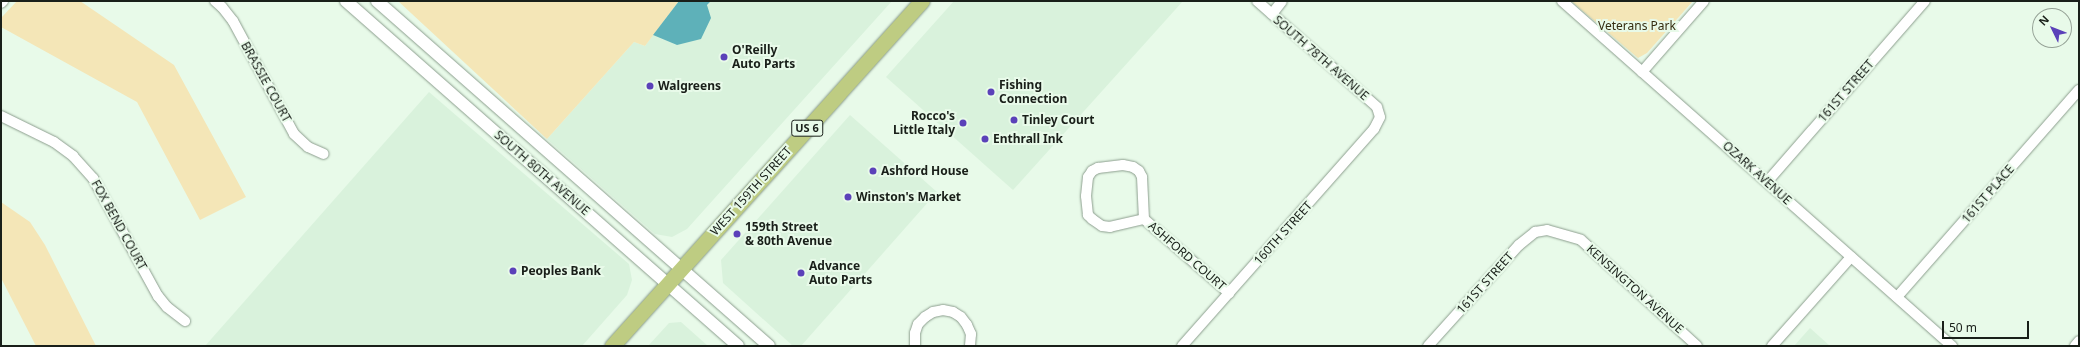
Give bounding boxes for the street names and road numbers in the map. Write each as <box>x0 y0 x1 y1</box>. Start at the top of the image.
street label: SOUTH 78TH AVENUE <box>1270 13 1372 103</box>
street label: BRASSIE COURT <box>238 39 294 125</box>
street label: 161ST STREET <box>1815 57 1877 125</box>
road number: US 6 <box>791 119 823 137</box>
street label: SOUTH 80TH AVENUE <box>491 128 593 218</box>
street label: OZARK AVENUE <box>1720 138 1794 208</box>
street label: WEST 159TH STREET <box>707 144 795 238</box>
street label: 161ST PLACE <box>1959 162 2017 226</box>
street label: FOX BEND COURT <box>88 178 150 272</box>
street label: 160TH STREET <box>1251 198 1315 268</box>
street label: ASHFORD COURT <box>1145 219 1229 293</box>
street label: KENSINGTON AVENUE <box>1584 242 1686 336</box>
street label: 161ST STREET <box>1454 249 1516 317</box>

